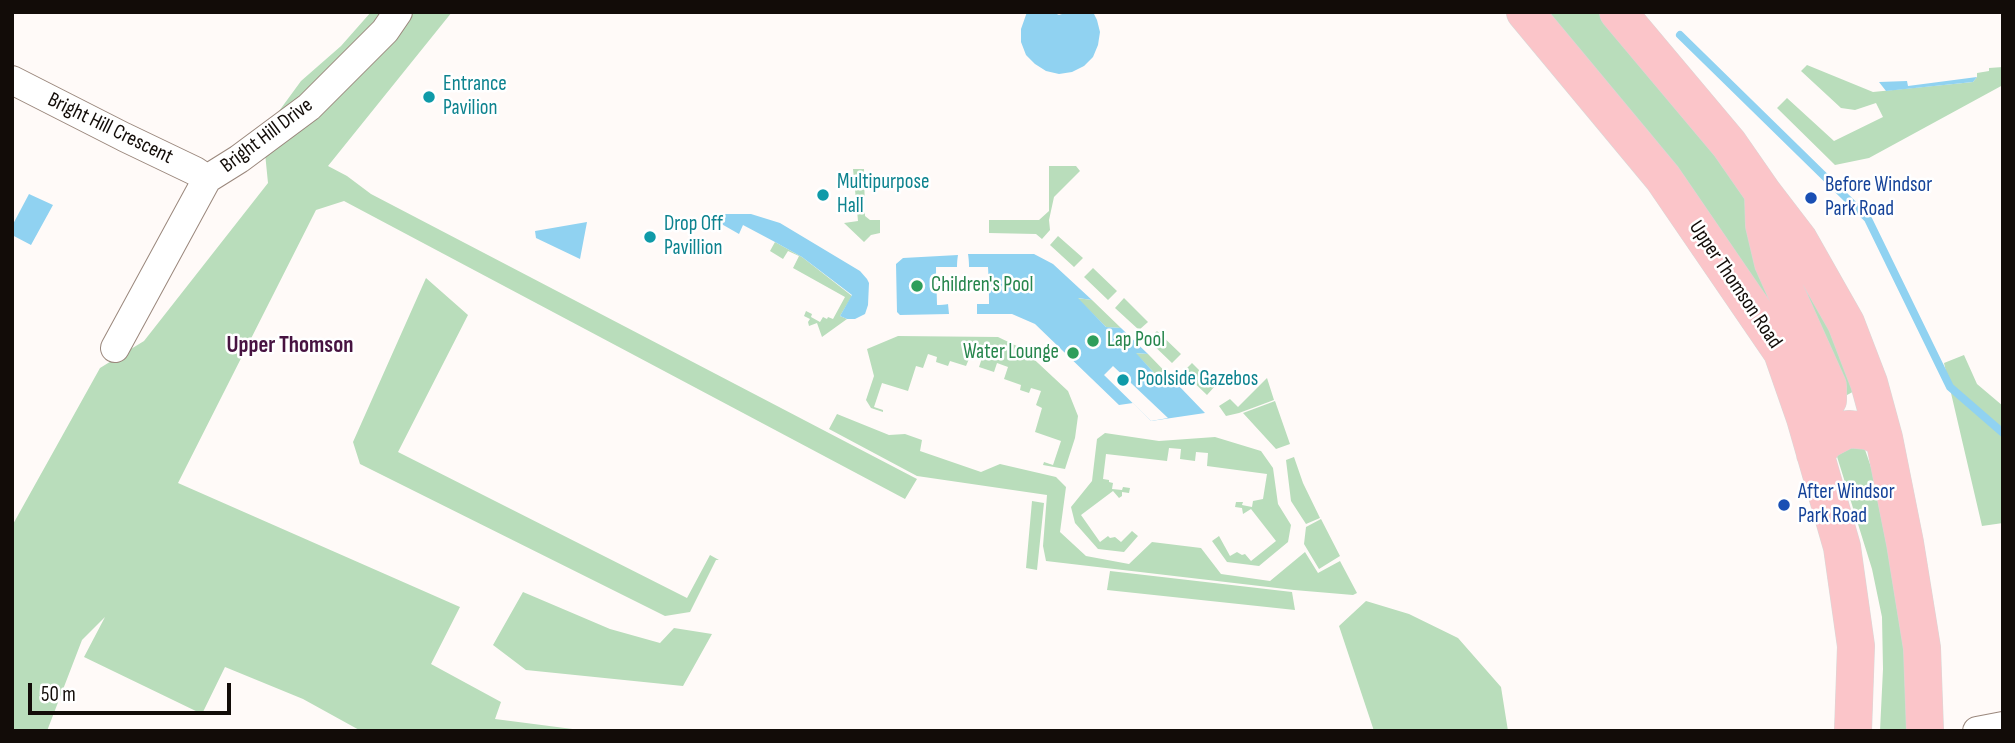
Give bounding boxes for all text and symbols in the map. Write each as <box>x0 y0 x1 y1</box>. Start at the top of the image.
place label: Entrance Pavilion <box>443 72 507 122</box>
street label: Bright Hill Crescent <box>43 88 177 170</box>
marker: Entrance Pavilion <box>421 89 437 105</box>
street label: Bright Hill Drive <box>216 93 318 179</box>
place label: Multipurpose Hall <box>837 170 929 220</box>
place label: Before Windsor Park Road <box>1825 173 1932 223</box>
marker: Multipurpose Hall <box>815 187 831 203</box>
marker: Before Windsor Park Road <box>1803 190 1819 206</box>
place label: Drop Off Pavillion <box>664 212 723 262</box>
street label: Upper Thomson Road <box>1683 216 1787 354</box>
marker: Drop Off Pavillion <box>642 229 658 245</box>
place label: Children's Pool <box>931 273 1033 299</box>
marker: Children's Pool <box>909 278 925 294</box>
place label: Lap Pool <box>1107 328 1165 354</box>
district label: Upper Thomson <box>227 332 353 360</box>
marker: Lap Pool <box>1085 333 1101 349</box>
place label: Water Lounge <box>963 340 1059 366</box>
marker: Water Lounge <box>1065 345 1081 361</box>
place label: Poolside Gazebos <box>1137 367 1258 393</box>
marker: Poolside Gazebos <box>1115 372 1131 388</box>
place label: After Windsor Park Road <box>1798 480 1895 530</box>
marker: After Windsor Park Road <box>1776 497 1792 513</box>
scale bar <box>32 670 234 714</box>
text: 50 m <box>41 682 76 707</box>

